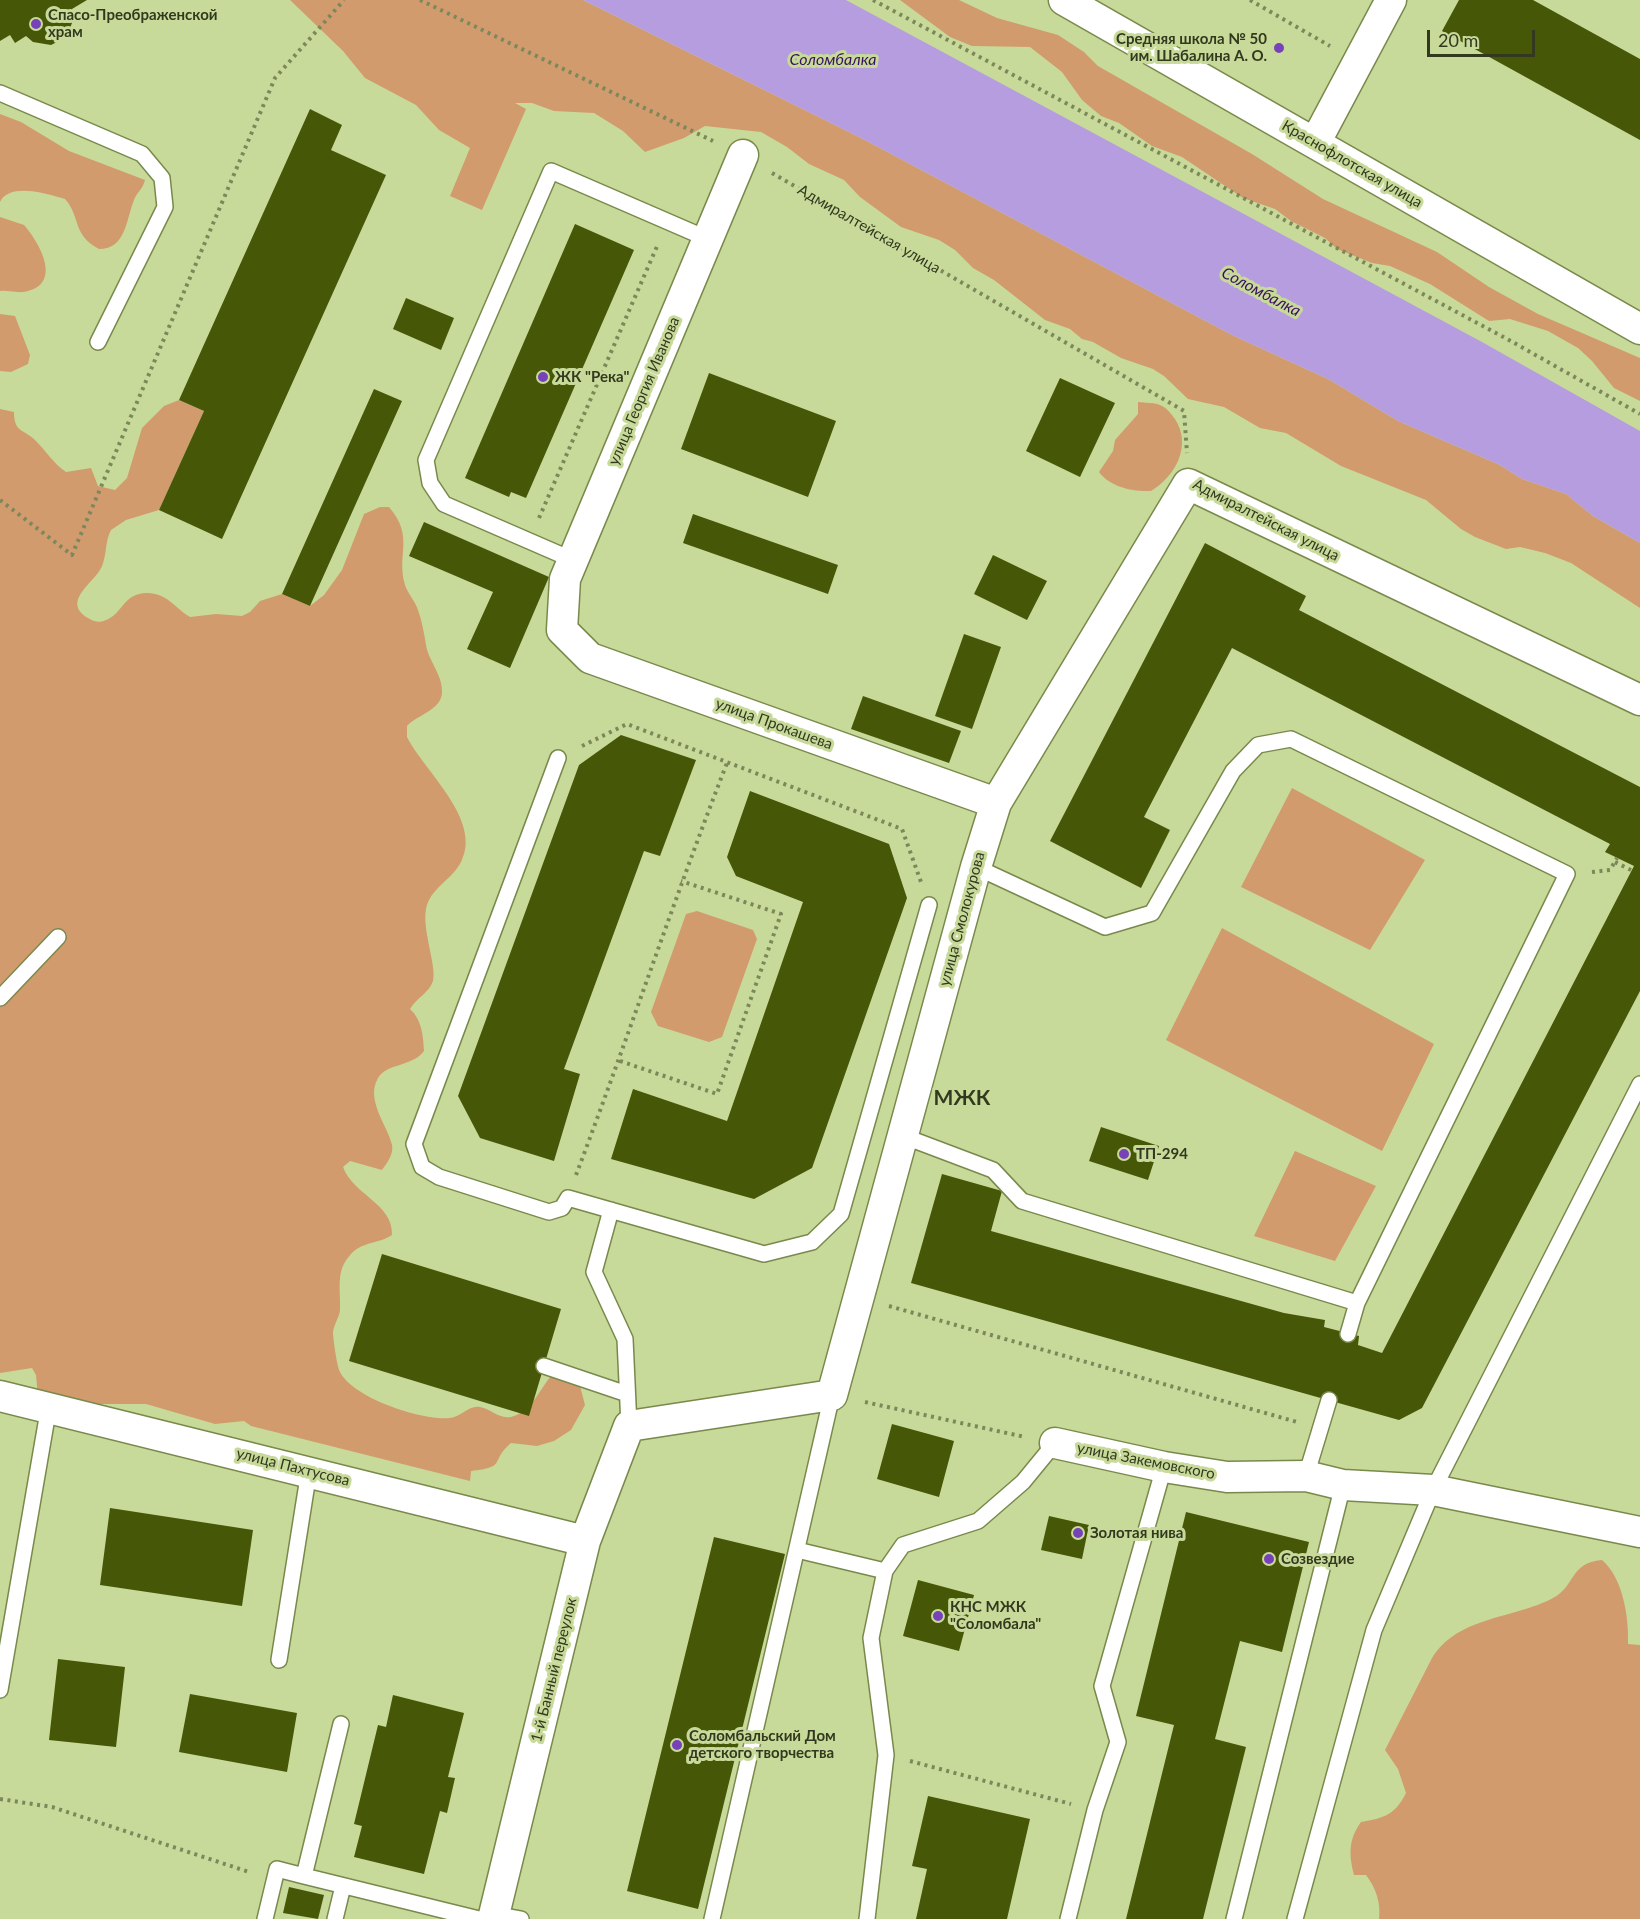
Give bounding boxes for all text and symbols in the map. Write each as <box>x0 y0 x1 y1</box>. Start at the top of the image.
place label: Спасо-Преображенской храм <box>48 6 218 41</box>
marker: Спасо-Преображенской храм <box>29 17 43 31</box>
scale bar <box>1430 18 1538 56</box>
text: 20 m <box>1438 29 1478 51</box>
place label: Средняя школа № 50 им. Шабалина А. О. <box>1116 30 1267 65</box>
marker: Средняя школа № 50 им. Шабалина А. О. <box>1272 41 1286 55</box>
water label: Соломбалка <box>790 50 876 70</box>
street label: Краснофлотская улица <box>1279 116 1425 212</box>
street label: Адмиралтейская улица <box>794 181 944 277</box>
water label: Соломбалка <box>1218 263 1304 321</box>
street label: улица Георгия Иванова <box>605 314 683 468</box>
place label: ЖК "Река" <box>555 368 629 386</box>
marker: ЖК "Река" <box>536 370 550 384</box>
street label: Адмиралтейская улица <box>1190 475 1342 565</box>
street label: улица Прокашева <box>713 695 835 753</box>
street label: улица Смолокурова <box>935 850 989 988</box>
district label: МЖК <box>934 1085 990 1111</box>
place label: ТП-294 <box>1136 1145 1188 1163</box>
marker: ТП-294 <box>1117 1147 1131 1161</box>
street label: улица Закемовского <box>1075 1439 1217 1483</box>
street label: улица Пахтусова <box>235 1444 351 1490</box>
place label: Золотая нива <box>1090 1524 1183 1542</box>
marker: Золотая нива <box>1071 1526 1085 1540</box>
place label: Созвездие <box>1281 1550 1355 1568</box>
marker: Созвездие <box>1262 1552 1276 1566</box>
street label: 1-й Банный переулок <box>527 1596 581 1744</box>
place label: КНС МЖК "Соломбала" <box>950 1598 1041 1633</box>
marker: КНС МЖК "Соломбала" <box>931 1609 945 1623</box>
place label: Соломбальский Дом детского творчества <box>689 1727 836 1762</box>
marker: Соломбальский Дом детского творчества <box>670 1738 684 1752</box>

